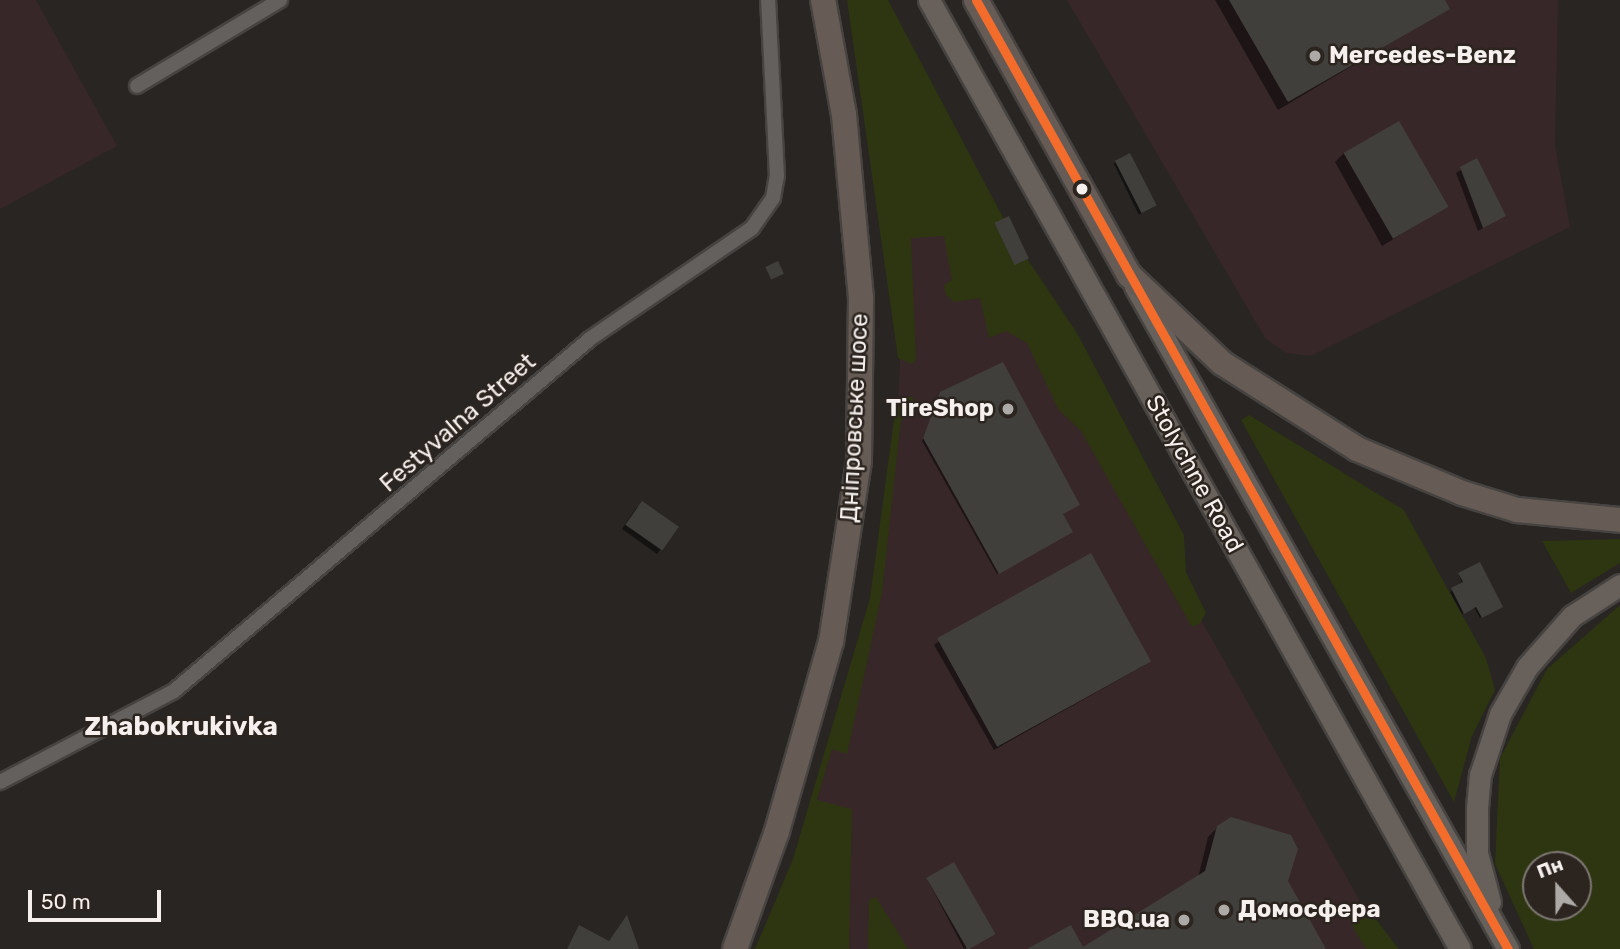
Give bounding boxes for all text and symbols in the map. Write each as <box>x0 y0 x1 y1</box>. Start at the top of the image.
place label: Mercedes-Benz <box>1329 42 1516 70</box>
marker: Mercedes-Benz <box>1307 48 1323 64</box>
unlabelled marker <box>1075 182 1089 196</box>
street label: Дніпровське шосе <box>835 313 875 523</box>
street label: Festyvalna Street <box>374 348 542 498</box>
street label: Stolychne Road <box>1139 390 1249 558</box>
place label: TireShop <box>886 395 994 423</box>
marker: TireShop <box>1000 401 1016 417</box>
district label: Zhabokrukivka <box>84 711 278 743</box>
north arrow <box>1522 851 1592 921</box>
text: Пн <box>1534 852 1566 883</box>
scale bar <box>32 876 164 920</box>
text: 50 m <box>41 889 91 914</box>
place label: Домосфера <box>1238 896 1381 924</box>
marker: Домосфера <box>1216 902 1232 918</box>
place label: BBQ.ua <box>1083 906 1170 934</box>
marker: BBQ.ua <box>1176 912 1192 928</box>

